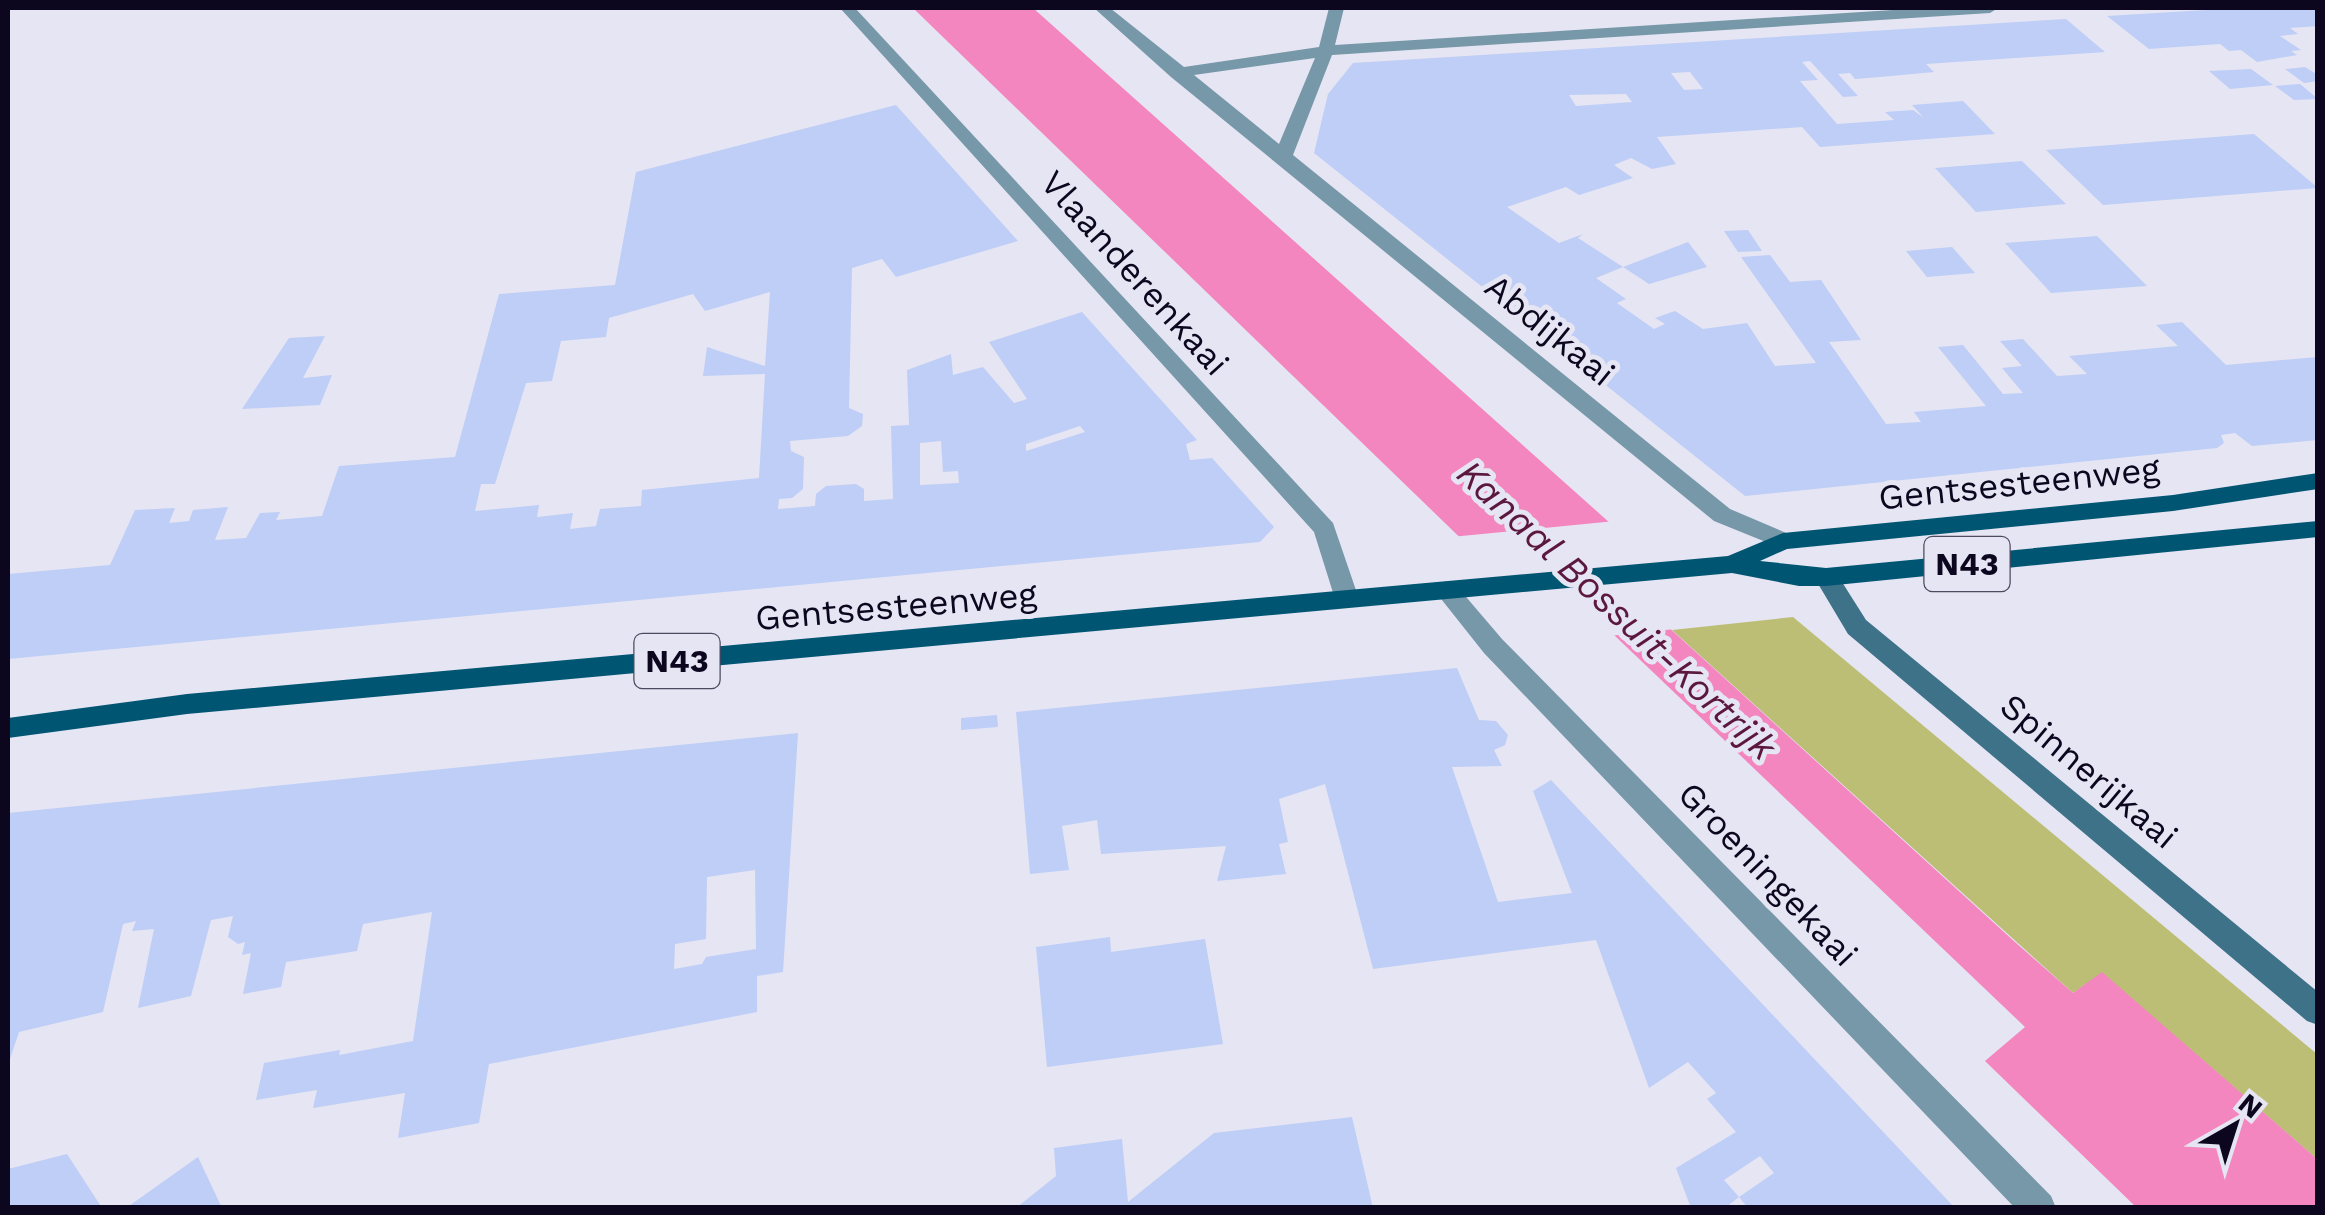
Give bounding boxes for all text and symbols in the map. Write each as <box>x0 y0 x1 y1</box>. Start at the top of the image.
street label: Vlaanderenkaai <box>1032 162 1238 384</box>
street label: Abdijkaai <box>1477 265 1623 395</box>
street label: Gentsesteenweg <box>1876 447 2162 519</box>
water label: Kanaal Bossuit-Kortrijk <box>1448 451 1787 770</box>
road number: N43 <box>1924 537 2010 591</box>
street label: Gentsesteenweg <box>753 573 1039 639</box>
road number: N43 <box>634 634 720 688</box>
street label: Spinnerijkaai <box>1992 685 2186 857</box>
street label: Groeningekaai <box>1669 773 1867 975</box>
north arrow <box>2185 1075 2285 1175</box>
text: N <box>2232 1087 2269 1125</box>

